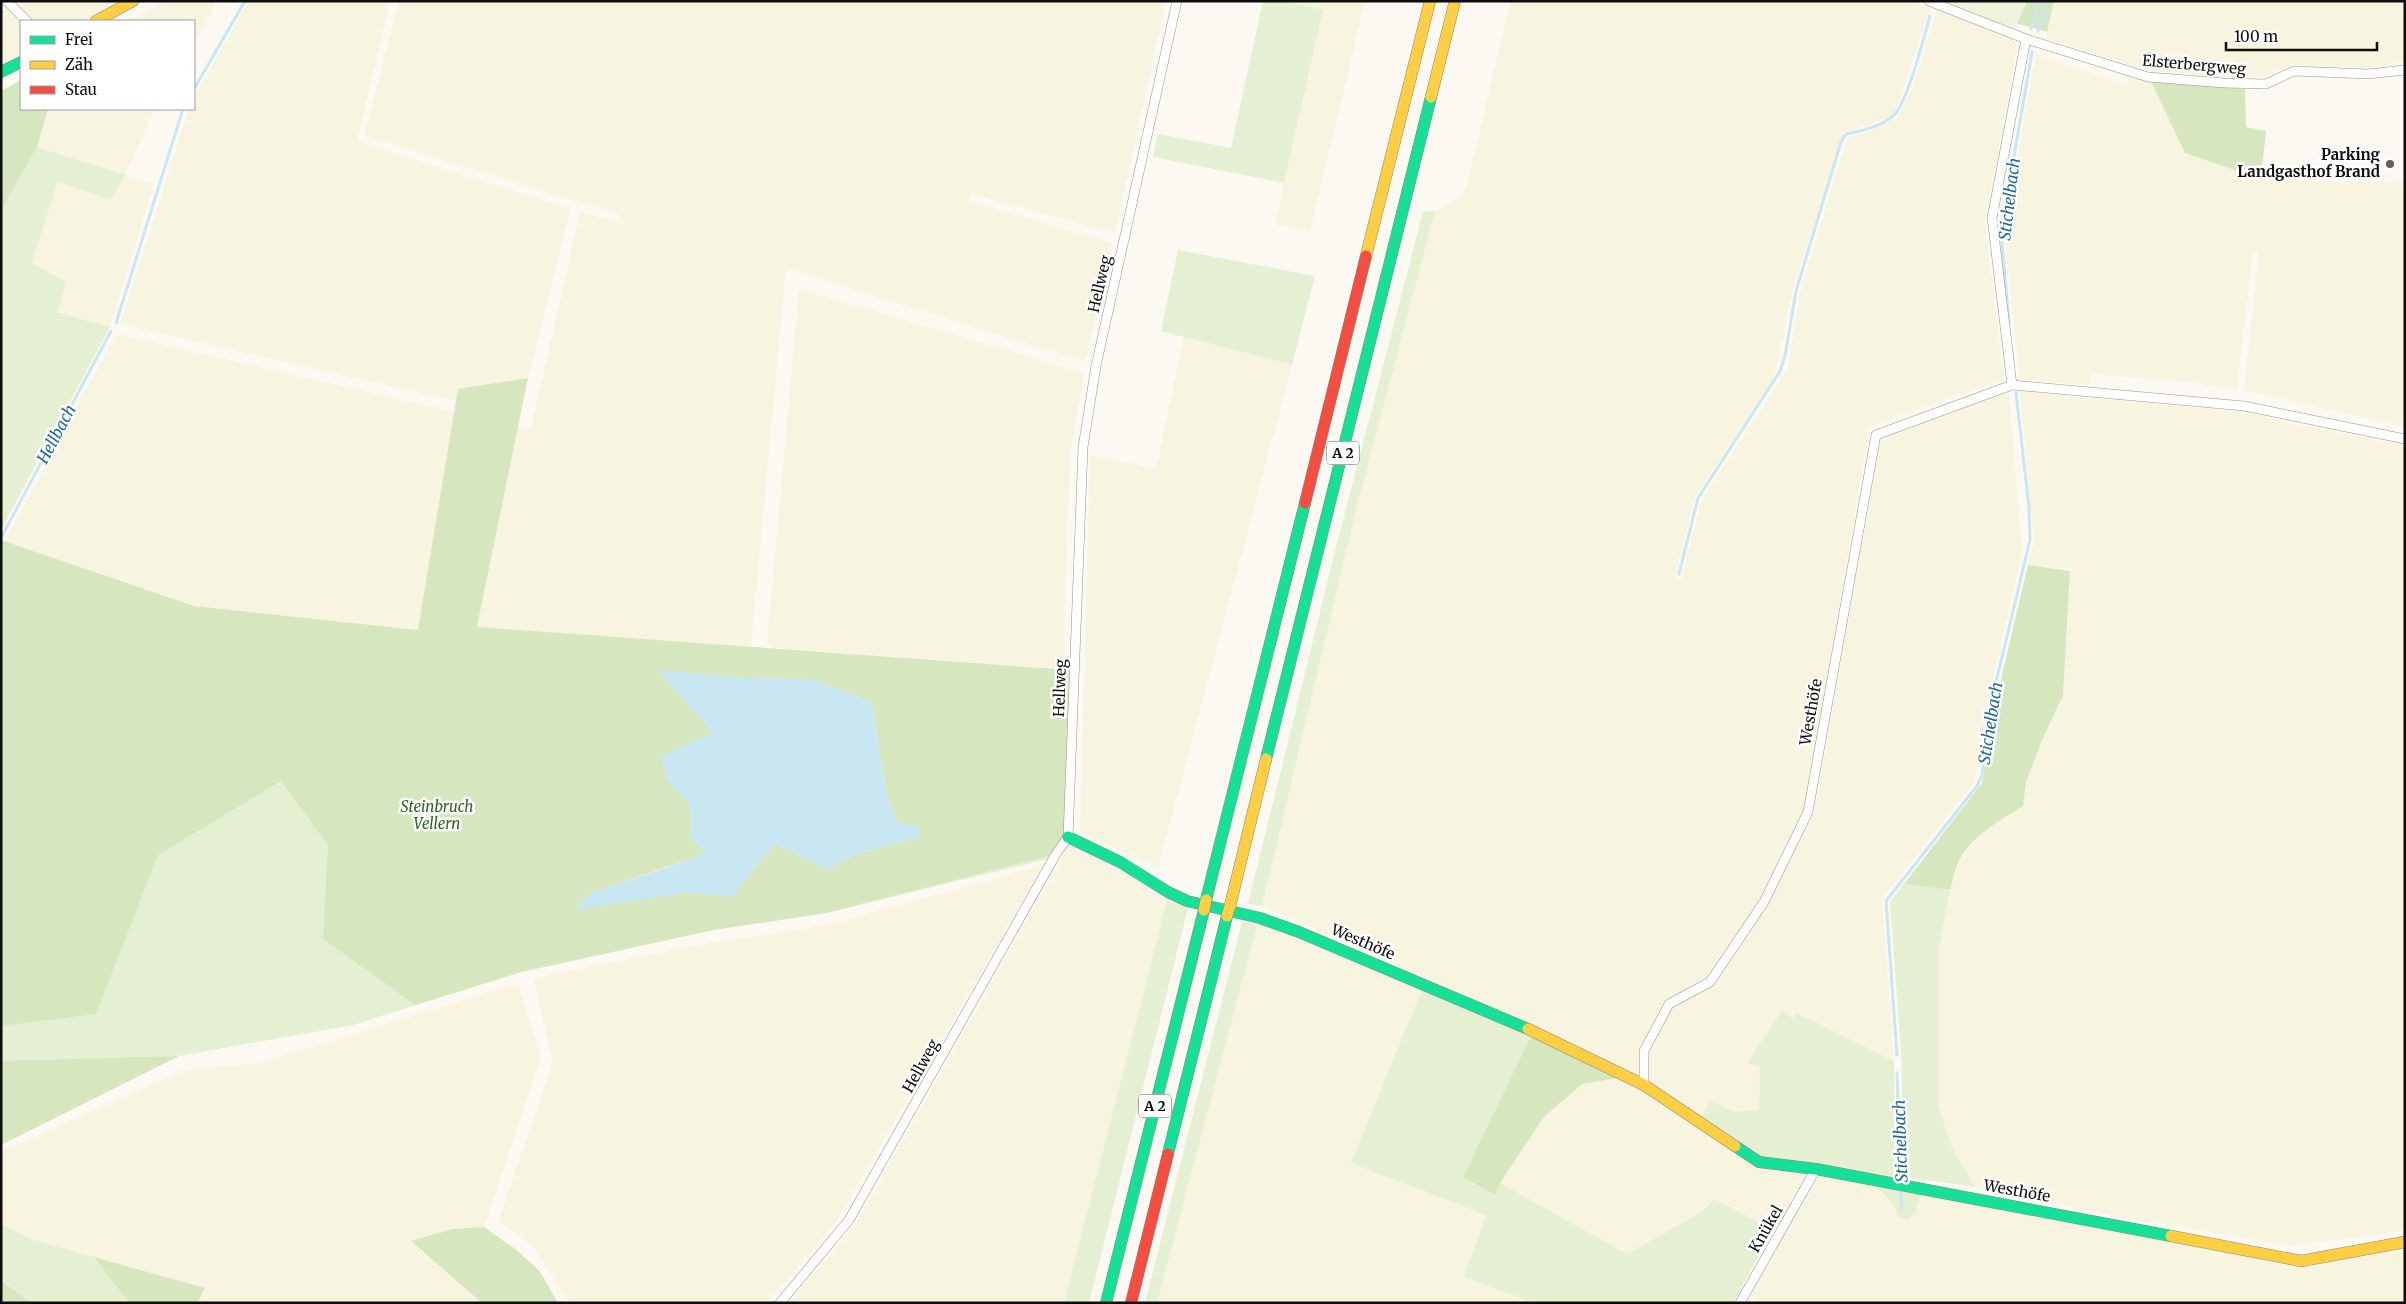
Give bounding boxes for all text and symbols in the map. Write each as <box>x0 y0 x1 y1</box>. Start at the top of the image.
legend <box>20 20 195 110</box>
scale bar <box>2226 20 2377 52</box>
text: 100 m <box>2234 27 2278 46</box>
text: Frei <box>65 30 93 49</box>
street label: Elsterbergweg <box>2141 50 2247 79</box>
text: Zäh <box>65 55 93 74</box>
text: Stau <box>65 80 97 99</box>
place label: Parking Landgasthof Brand <box>2237 145 2381 181</box>
water label: Stichelbach <box>1994 157 2024 241</box>
marker: Parking Landgasthof Brand <box>2384 158 2396 170</box>
street label: Hellweg <box>1084 253 1115 314</box>
water label: Hellbach <box>32 401 80 468</box>
road number: A 2 <box>1327 442 1359 464</box>
street label: Hellweg <box>1049 659 1070 717</box>
street label: Westhöfe <box>1795 677 1826 748</box>
water label: Stichelbach <box>1974 680 2006 766</box>
park label: Steinbruch Vellern <box>401 797 473 833</box>
street label: Westhöfe <box>1328 919 1398 963</box>
street label: Hellweg <box>898 1036 943 1096</box>
road number: A 2 <box>1139 1094 1171 1118</box>
water label: Stichelbach <box>1889 1099 1911 1183</box>
street label: Westhöfe <box>1981 1175 2052 1206</box>
street label: Knükel <box>1745 1202 1787 1256</box>

